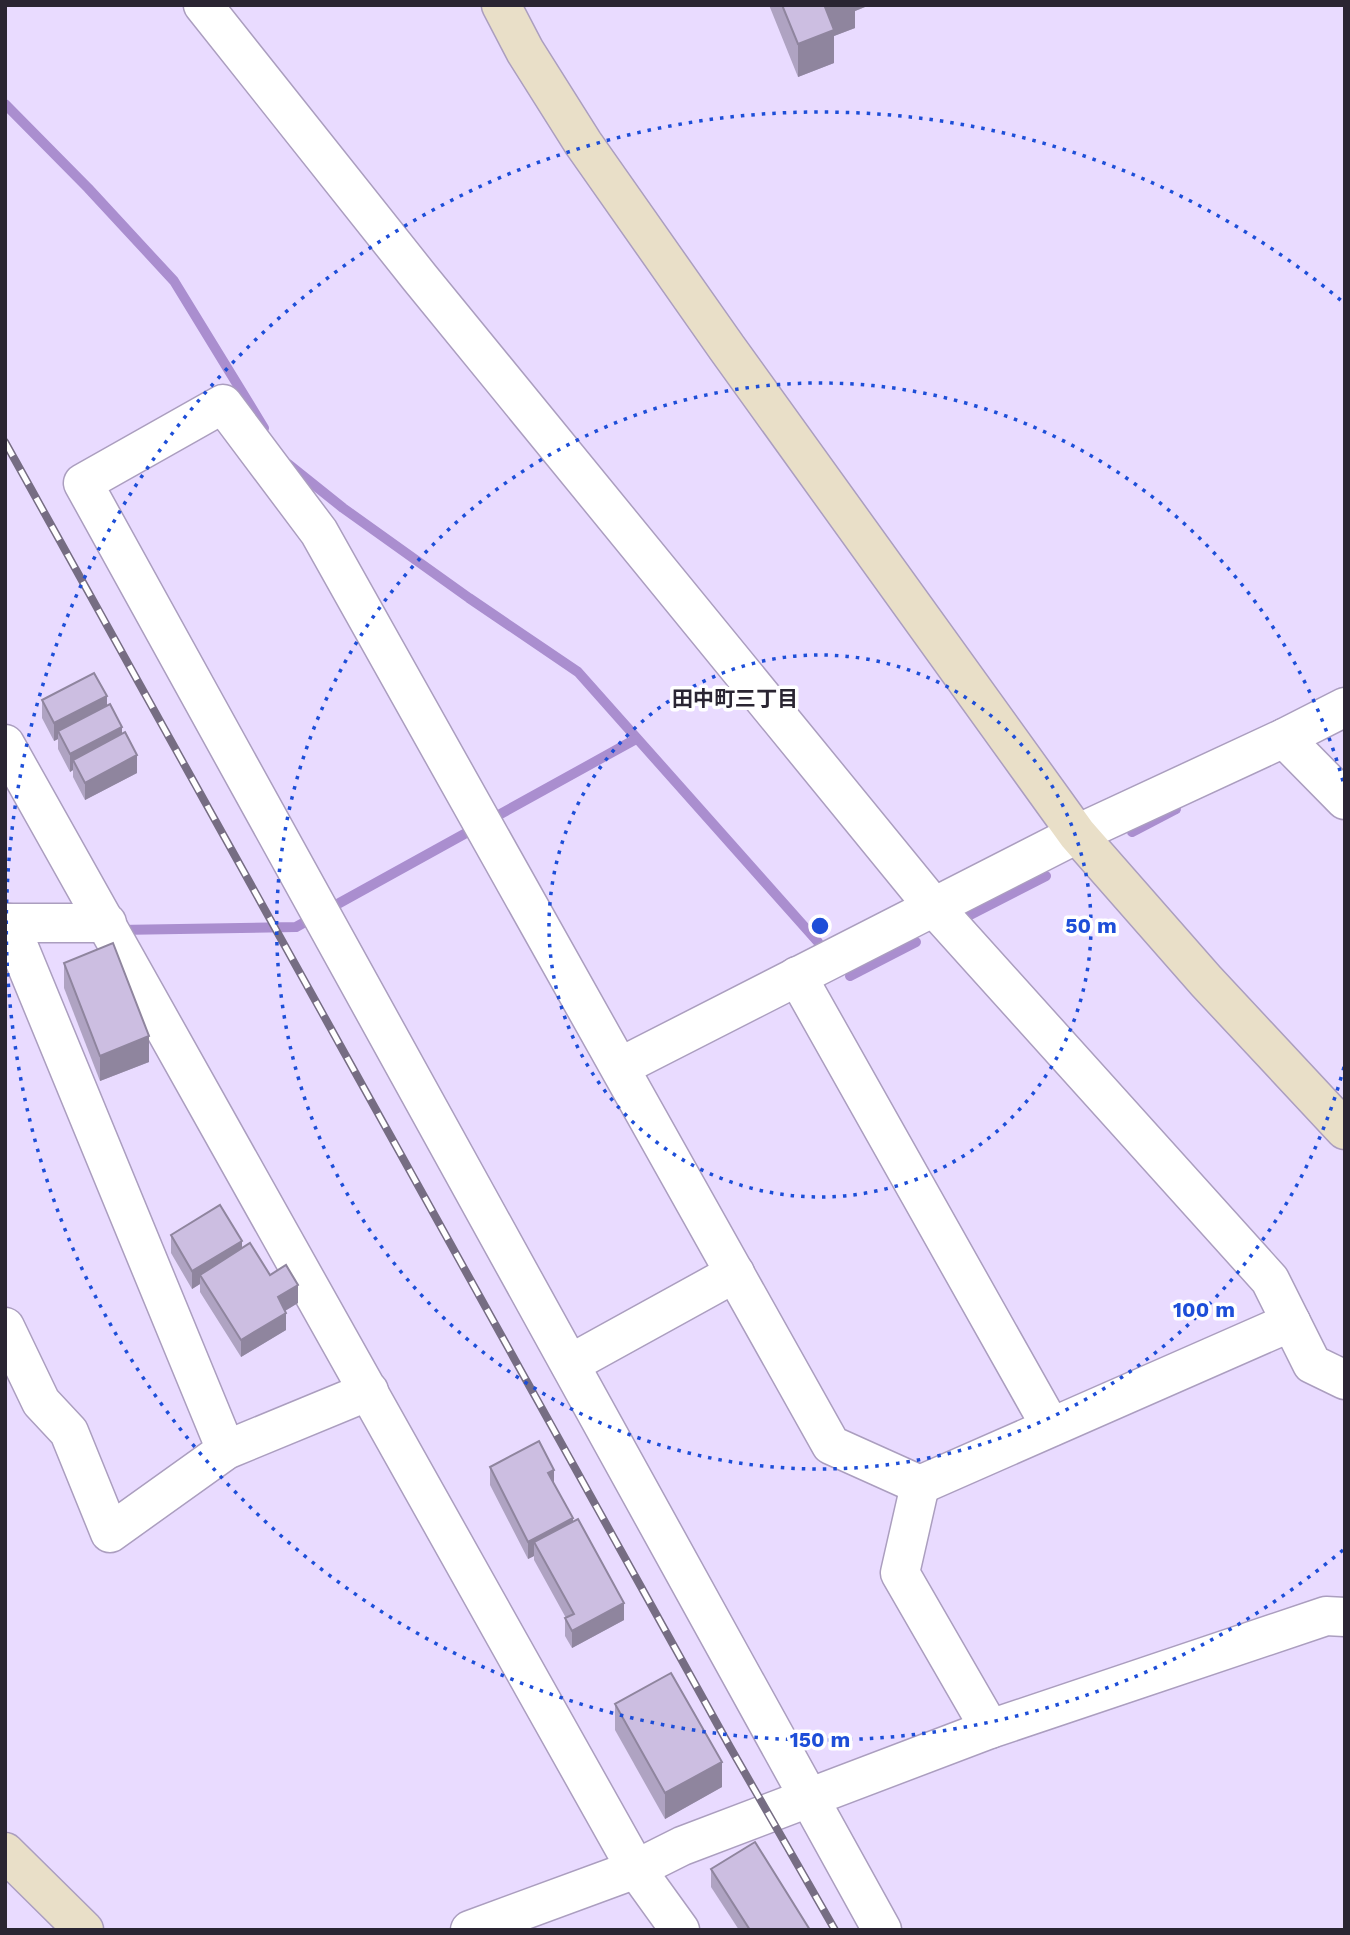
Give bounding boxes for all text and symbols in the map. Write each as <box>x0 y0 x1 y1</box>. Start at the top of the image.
district label: 田中町三丁目 <box>672 686 798 711</box>
text: 50 m <box>1065 913 1117 938</box>
centre of rings <box>808 914 832 938</box>
text: 100 m <box>1173 1297 1235 1322</box>
text: 150 m <box>790 1727 850 1752</box>

